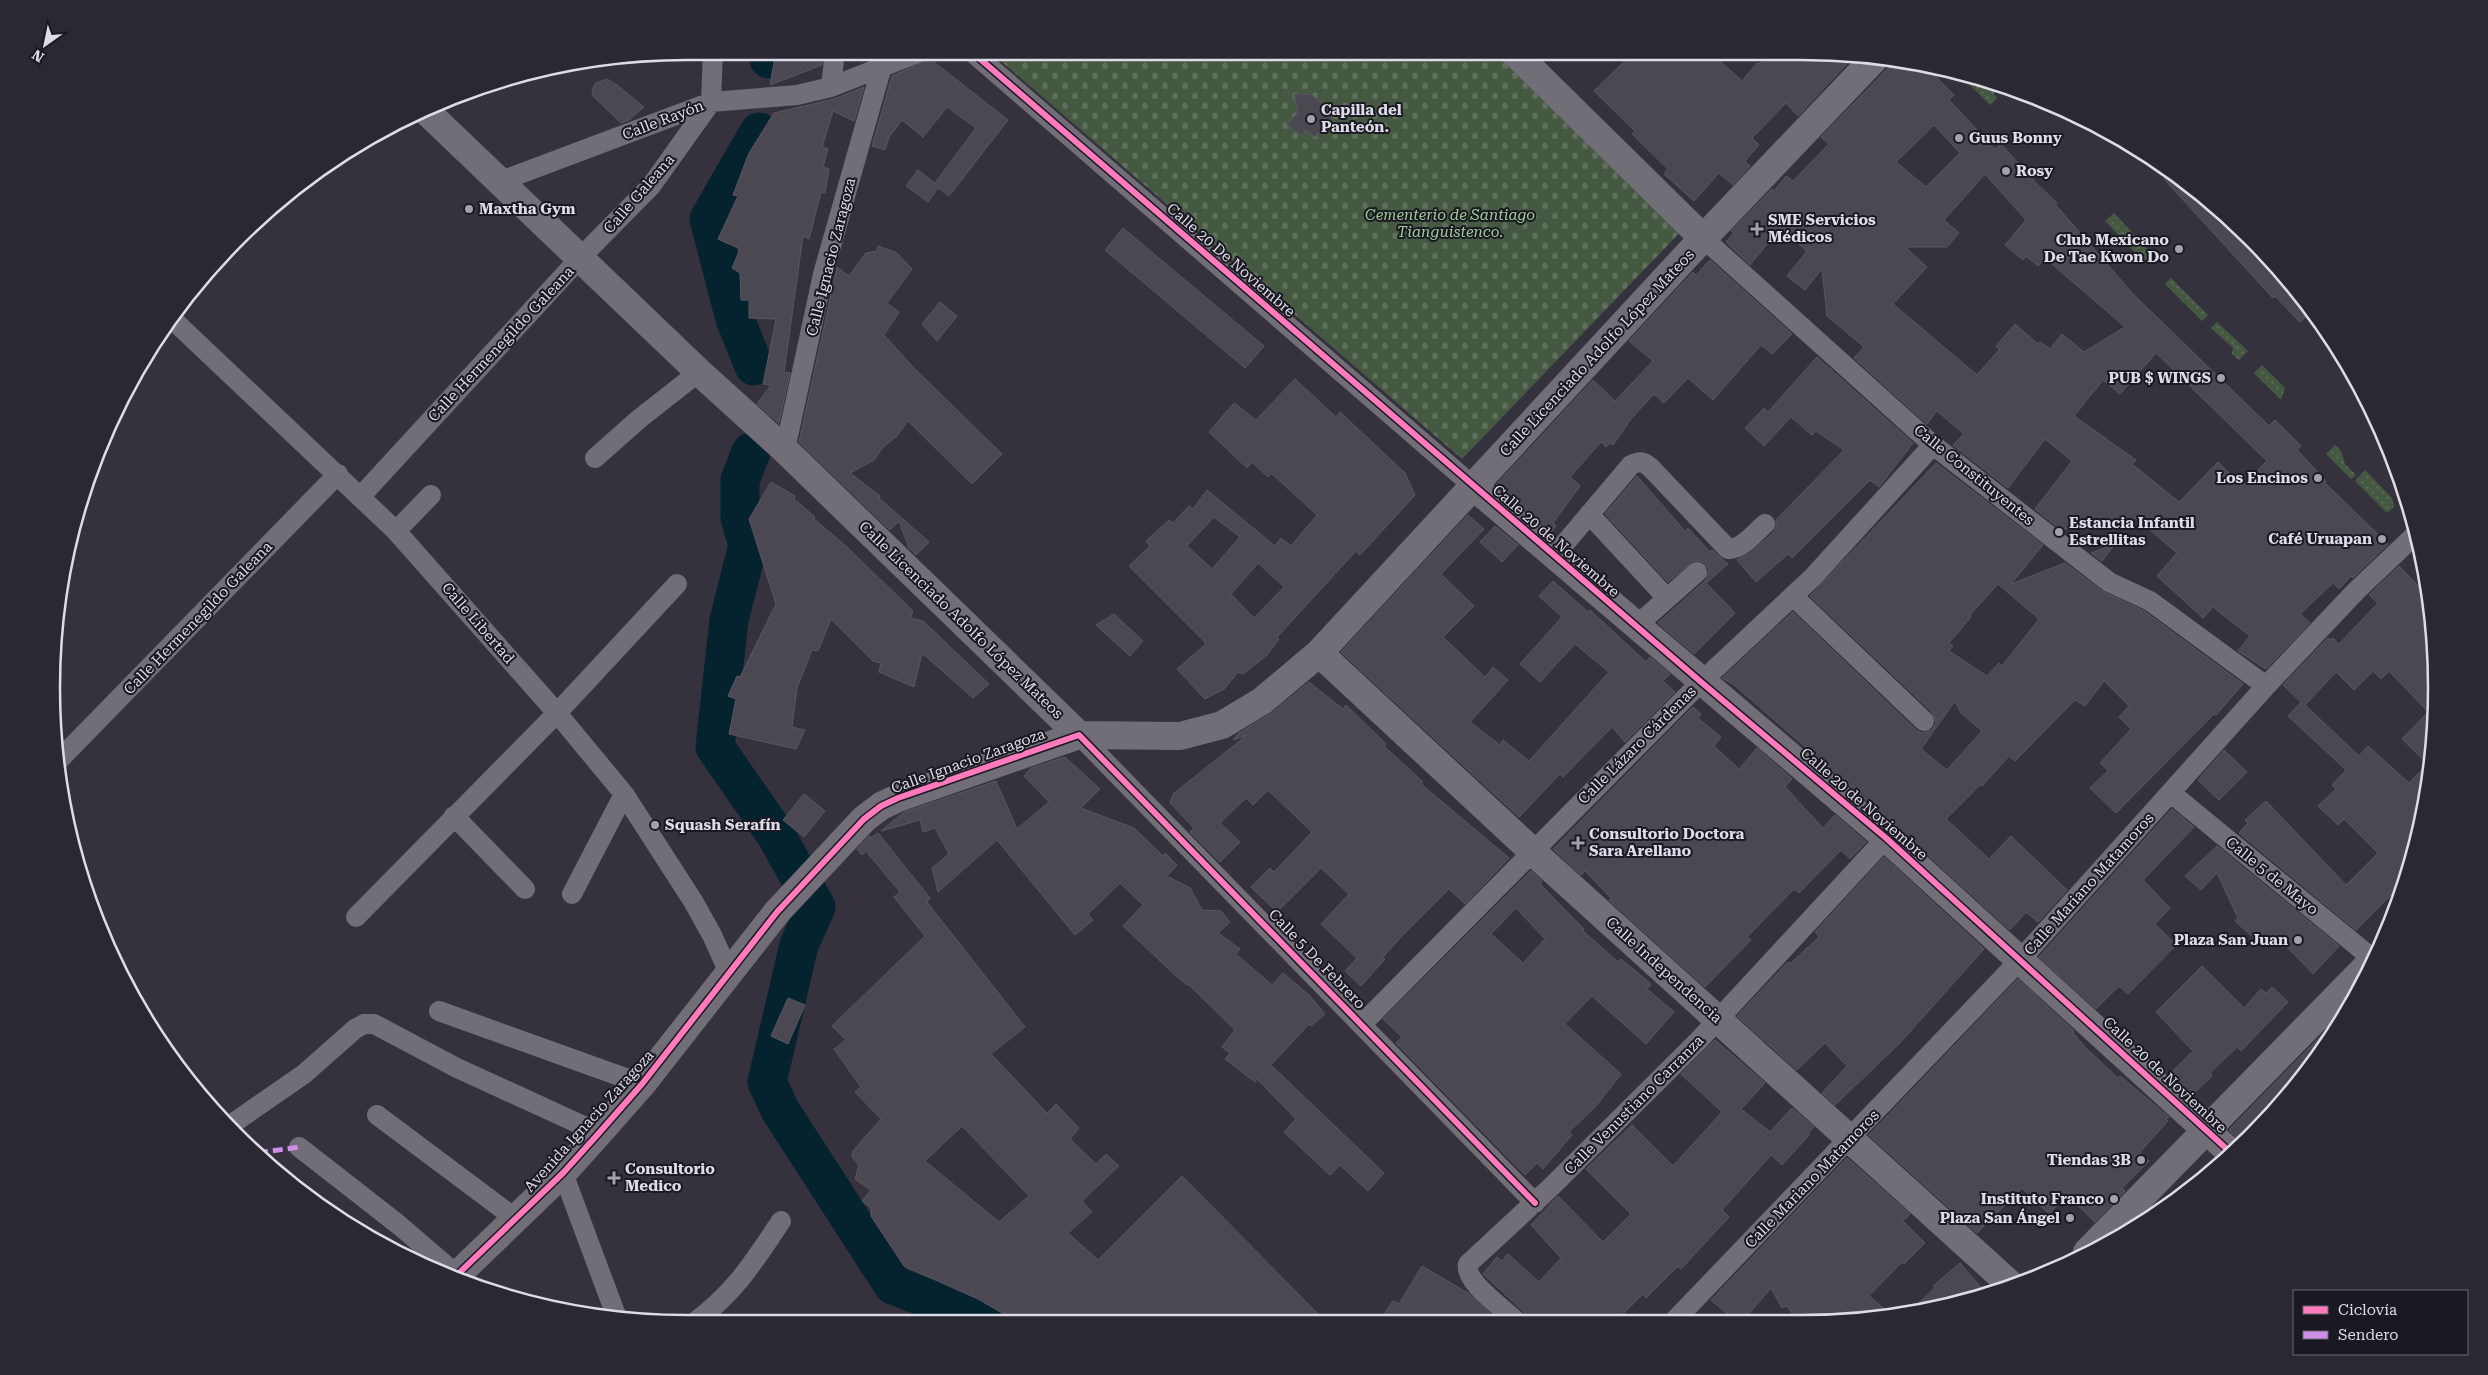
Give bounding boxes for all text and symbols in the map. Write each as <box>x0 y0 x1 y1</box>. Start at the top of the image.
north arrow <box>20 20 70 70</box>
text: N <box>29 46 47 66</box>
street label: Calle Rayón <box>620 96 707 144</box>
place label: Capilla del Panteón. <box>1321 101 1402 136</box>
marker: Capilla del Panteón. <box>1305 113 1317 125</box>
place label: Guus Bonny <box>1969 129 2062 147</box>
marker: Guus Bonny <box>1953 132 1965 144</box>
street label: Calle Galeana <box>600 151 678 237</box>
place label: Rosy <box>2016 162 2053 180</box>
marker: Rosy <box>2000 165 2012 177</box>
street label: Calle Ignacio Zaragoza <box>803 176 859 338</box>
street label: Calle 20 De Noviembre <box>1163 199 1299 321</box>
place label: Maxtha Gym <box>479 200 576 218</box>
marker: Maxtha Gym <box>463 203 475 215</box>
park label: Cementerio de Santiago Tianguistenco. <box>1365 206 1535 241</box>
place label: SME Servicios Médicos <box>1768 211 1876 246</box>
marker: SME Servicios Médicos <box>1750 222 1764 236</box>
place label: Club Mexicano De Tae Kwon Do <box>2044 231 2169 266</box>
marker: Club Mexicano De Tae Kwon Do <box>2173 243 2185 255</box>
street label: Calle Licenciado Adolfo López Mateos <box>1496 246 1698 460</box>
street label: Calle Hermenegildo Galeana <box>424 263 578 425</box>
place label: PUB $ WINGS <box>2108 369 2212 387</box>
marker: PUB $ WINGS <box>2215 372 2227 384</box>
street label: Calle Constituyentes <box>1910 421 2038 529</box>
place label: Los Encinos <box>2216 469 2308 487</box>
marker: Los Encinos <box>2312 472 2324 484</box>
street label: Calle 20 de Noviembre <box>1489 481 1623 601</box>
place label: Estancia Infantil Estrellitas <box>2069 514 2195 549</box>
street label: Calle Licenciado Adolfo López Mateos <box>855 517 1067 723</box>
marker: Estancia Infantil Estrellitas <box>2053 526 2065 538</box>
place label: Café Uruapan <box>2268 530 2372 548</box>
marker: Café Uruapan <box>2376 533 2388 545</box>
street label: Calle Hermenegildo Galeana <box>120 538 276 698</box>
street label: Calle Libertad <box>438 579 518 668</box>
street label: Calle Lázaro Cárdenas <box>1574 682 1700 808</box>
street label: Calle Ignacio Zaragoza <box>889 725 1047 797</box>
street label: Calle 20 de Noviembre <box>1797 744 1931 864</box>
street label: Calle Mariano Matamoros <box>2020 809 2158 959</box>
place label: Squash Serafín <box>665 816 780 834</box>
marker: Squash Serafín <box>649 819 661 831</box>
place label: Consultorio Doctora Sara Arellano <box>1589 825 1745 860</box>
street label: Calle 5 de Mayo <box>2222 833 2322 919</box>
marker: Consultorio Doctora Sara Arellano <box>1571 836 1585 850</box>
street label: Calle 5 De Febrero <box>1265 905 1369 1013</box>
street label: Calle Independencia <box>1602 913 1726 1027</box>
place label: Plaza San Juan <box>2174 931 2288 949</box>
marker: Plaza San Juan <box>2292 934 2304 946</box>
street label: Calle 20 de Noviembre <box>2100 1013 2230 1137</box>
street label: Calle Venustiano Carranza <box>1561 1032 1707 1178</box>
street label: Avenida Ignacio Zaragoza <box>520 1046 658 1196</box>
street label: Calle Mariano Matamoros <box>1741 1106 1883 1252</box>
place label: Tiendas 3B <box>2047 1151 2131 1169</box>
marker: Tiendas 3B <box>2135 1154 2147 1166</box>
place label: Consultorio Medico <box>625 1160 715 1195</box>
marker: Consultorio Medico <box>607 1171 621 1185</box>
place label: Instituto Franco <box>1981 1190 2104 1208</box>
marker: Instituto Franco <box>2108 1193 2120 1205</box>
place label: Plaza San Ángel <box>1940 1208 2060 1227</box>
marker: Plaza San Ángel <box>2064 1212 2076 1224</box>
legend <box>2293 1290 2468 1355</box>
text: Ciclovía <box>2338 1301 2397 1319</box>
text: Sendero <box>2338 1326 2399 1344</box>

